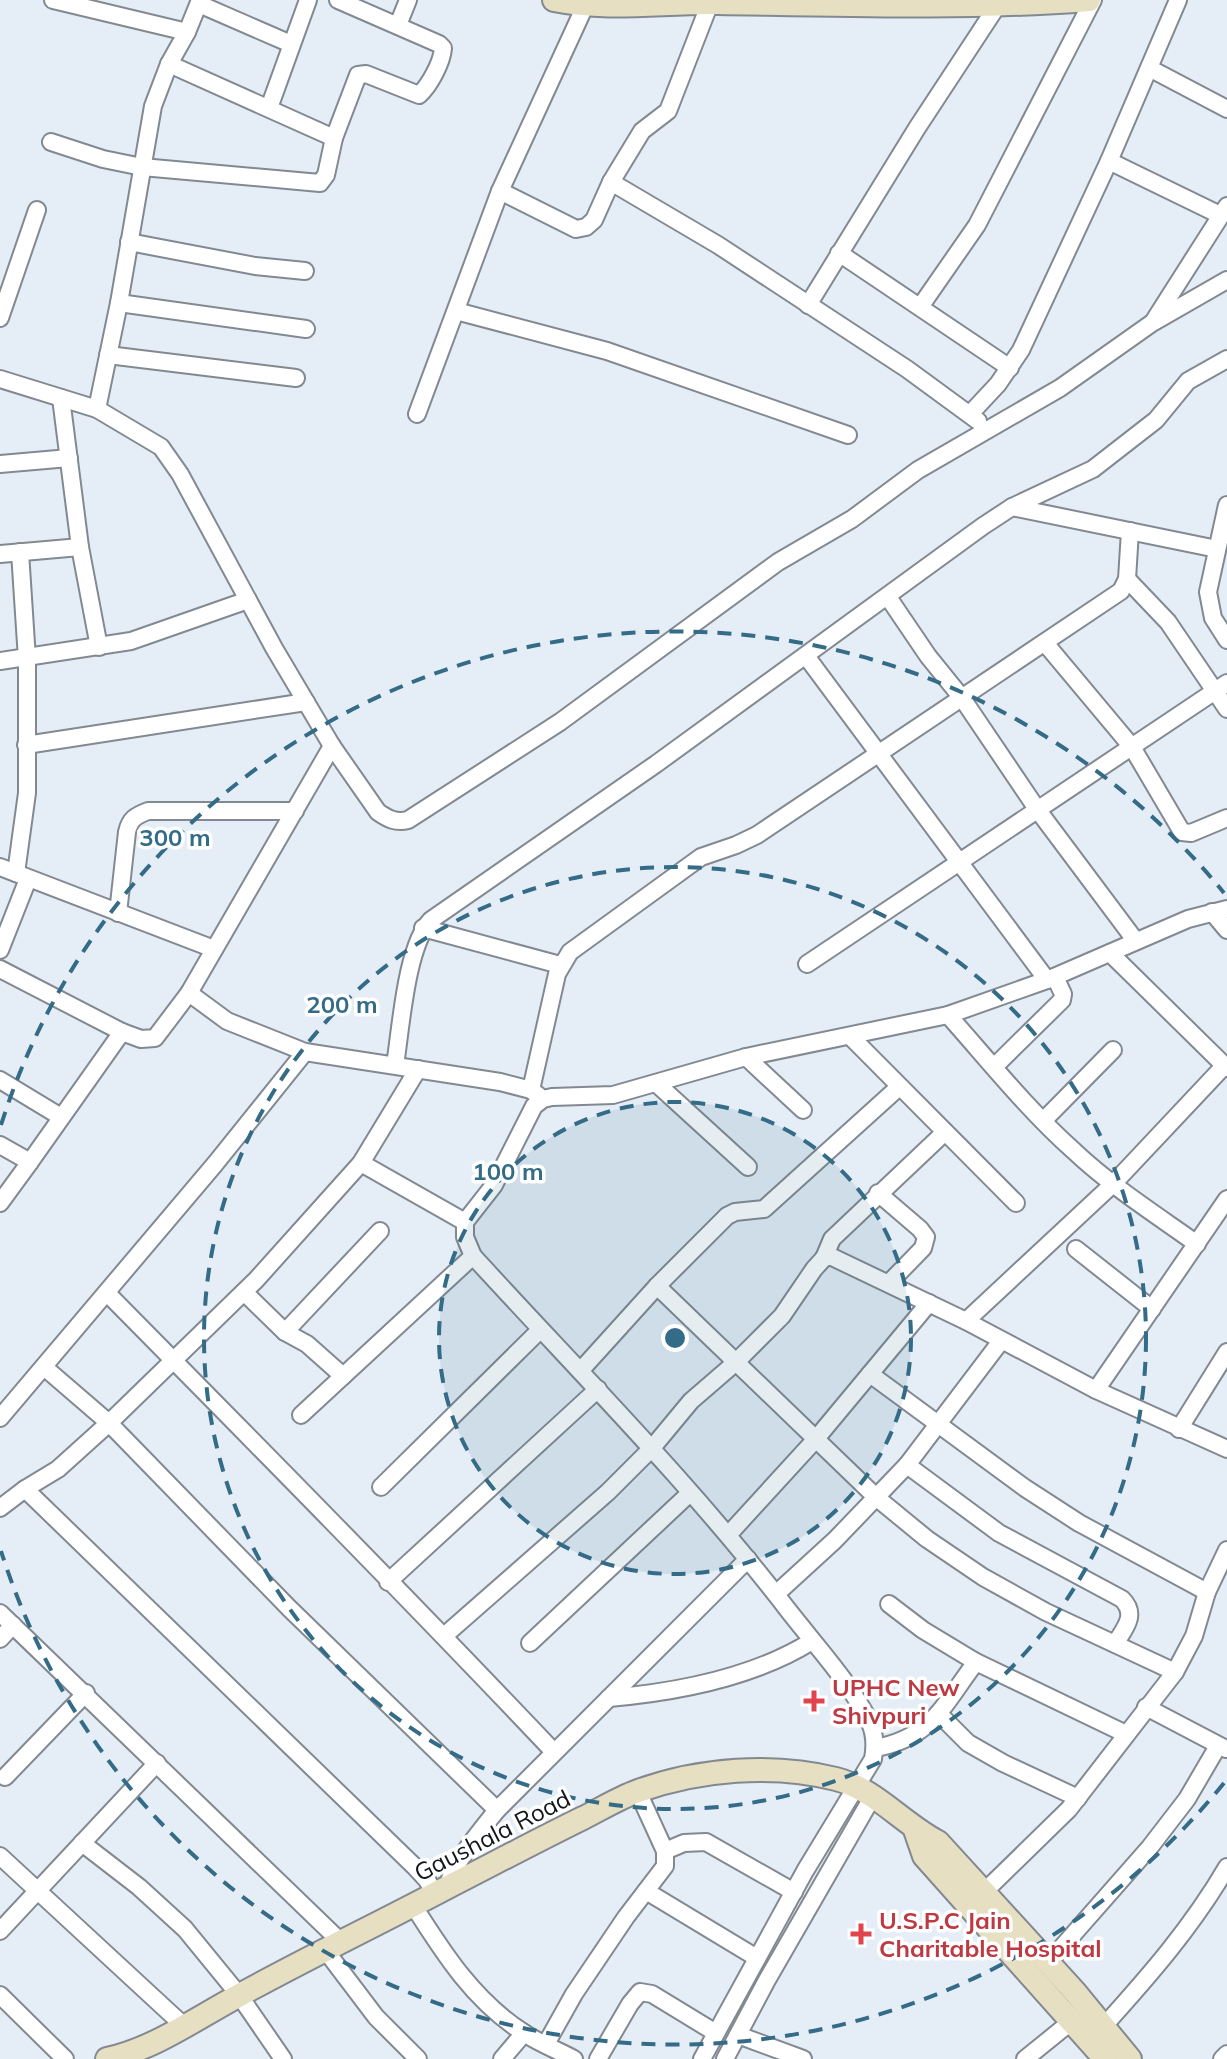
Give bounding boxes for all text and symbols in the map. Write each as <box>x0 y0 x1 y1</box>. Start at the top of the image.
text: 300 m <box>139 822 211 852</box>
text: 200 m <box>306 989 378 1019</box>
text: 100 m <box>472 1156 544 1186</box>
centre of rings <box>661 1324 689 1352</box>
place label: UPHC New Shivpuri <box>832 1672 960 1730</box>
marker: UPHC New Shivpuri <box>803 1690 825 1712</box>
street label: Gaushala Road <box>409 1783 575 1887</box>
place label: U.S.P.C Jain Charitable Hospital <box>879 1905 1102 1963</box>
marker: U.S.P.C Jain Charitable Hospital <box>850 1923 872 1945</box>

